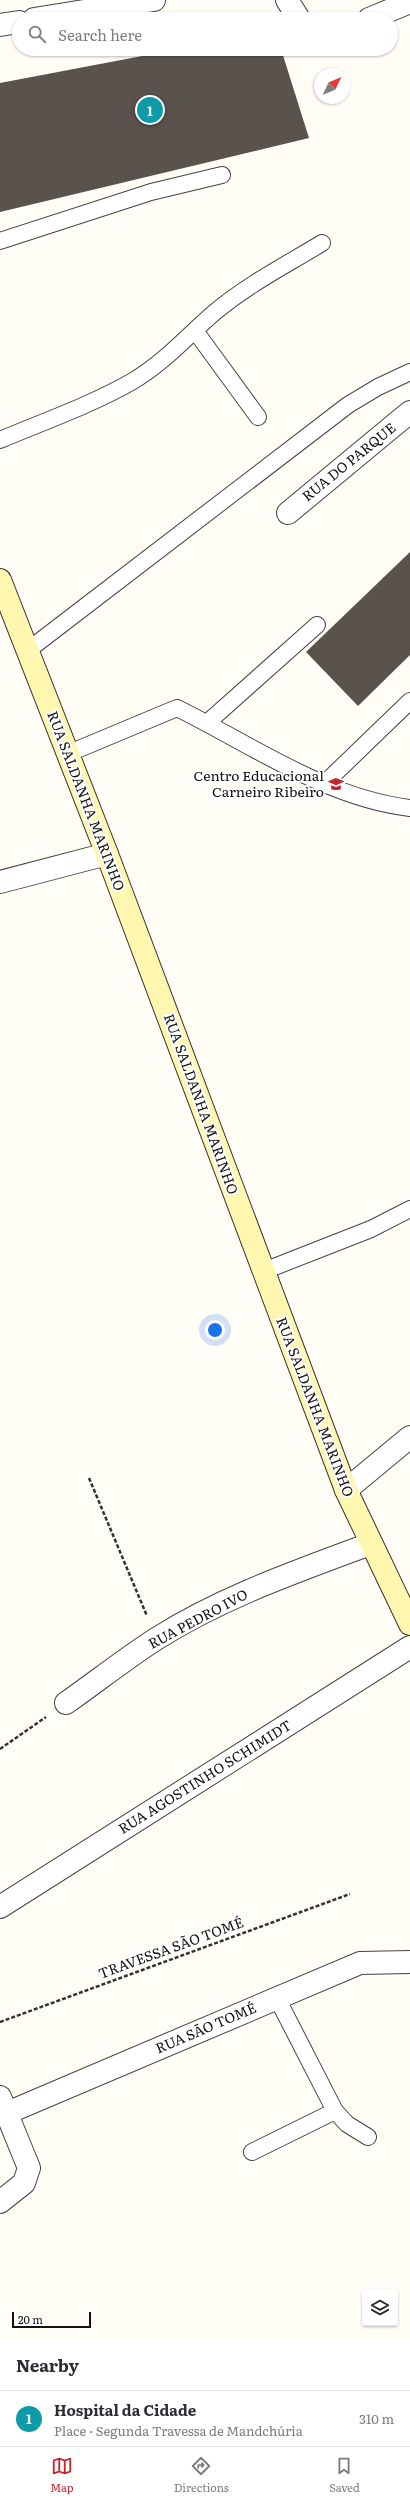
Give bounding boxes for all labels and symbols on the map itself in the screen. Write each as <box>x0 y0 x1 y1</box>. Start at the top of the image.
north arrow <box>314 68 350 104</box>
pin: 1 <box>137 95 163 125</box>
street label: RUA DO PARQUE <box>297 417 400 505</box>
street label: RUA SALDANHA MARINHO <box>43 708 131 893</box>
place label: Centro Educacional Carneiro Ribeiro <box>194 765 324 801</box>
school or university icon: Centro Educacional Carneiro Ribeiro <box>327 775 345 793</box>
street label: RUA SALDANHA MARINHO <box>160 1010 244 1197</box>
street label: RUA SALDANHA MARINHO <box>272 1314 360 1499</box>
your location <box>205 1320 225 1340</box>
street label: RUA PEDRO IVO <box>144 1583 251 1653</box>
street label: RUA AGOSTINHO SCHIMIDT <box>114 1714 295 1838</box>
street label: TRAVESSA SÃO TOMÉ <box>95 1911 246 1983</box>
street label: RUA SĀO TOMÉ <box>152 1997 259 2057</box>
scale bar <box>12 2310 91 2329</box>

